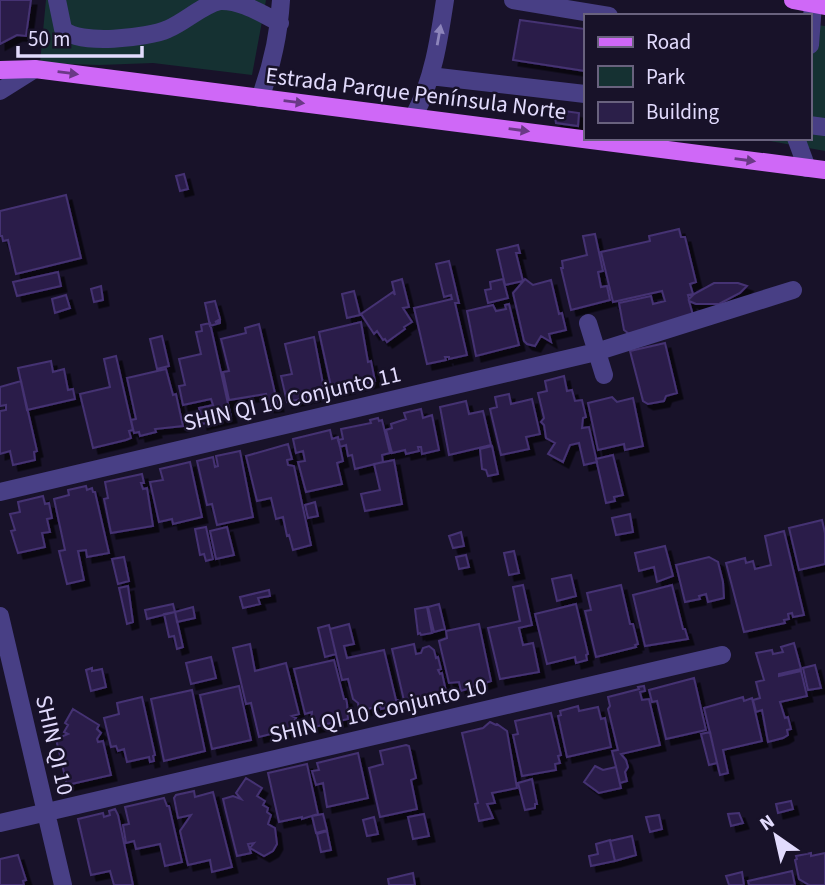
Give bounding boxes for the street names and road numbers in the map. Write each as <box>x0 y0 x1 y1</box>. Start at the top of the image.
street label: Estrada Parque Península Norte <box>264 59 568 128</box>
street label: SHIN QI 10 Conjunto 11 <box>180 357 404 440</box>
street label: SHIN QI 10 Conjunto 10 <box>266 669 490 752</box>
street label: SHIN QI 10 <box>27 692 82 798</box>

